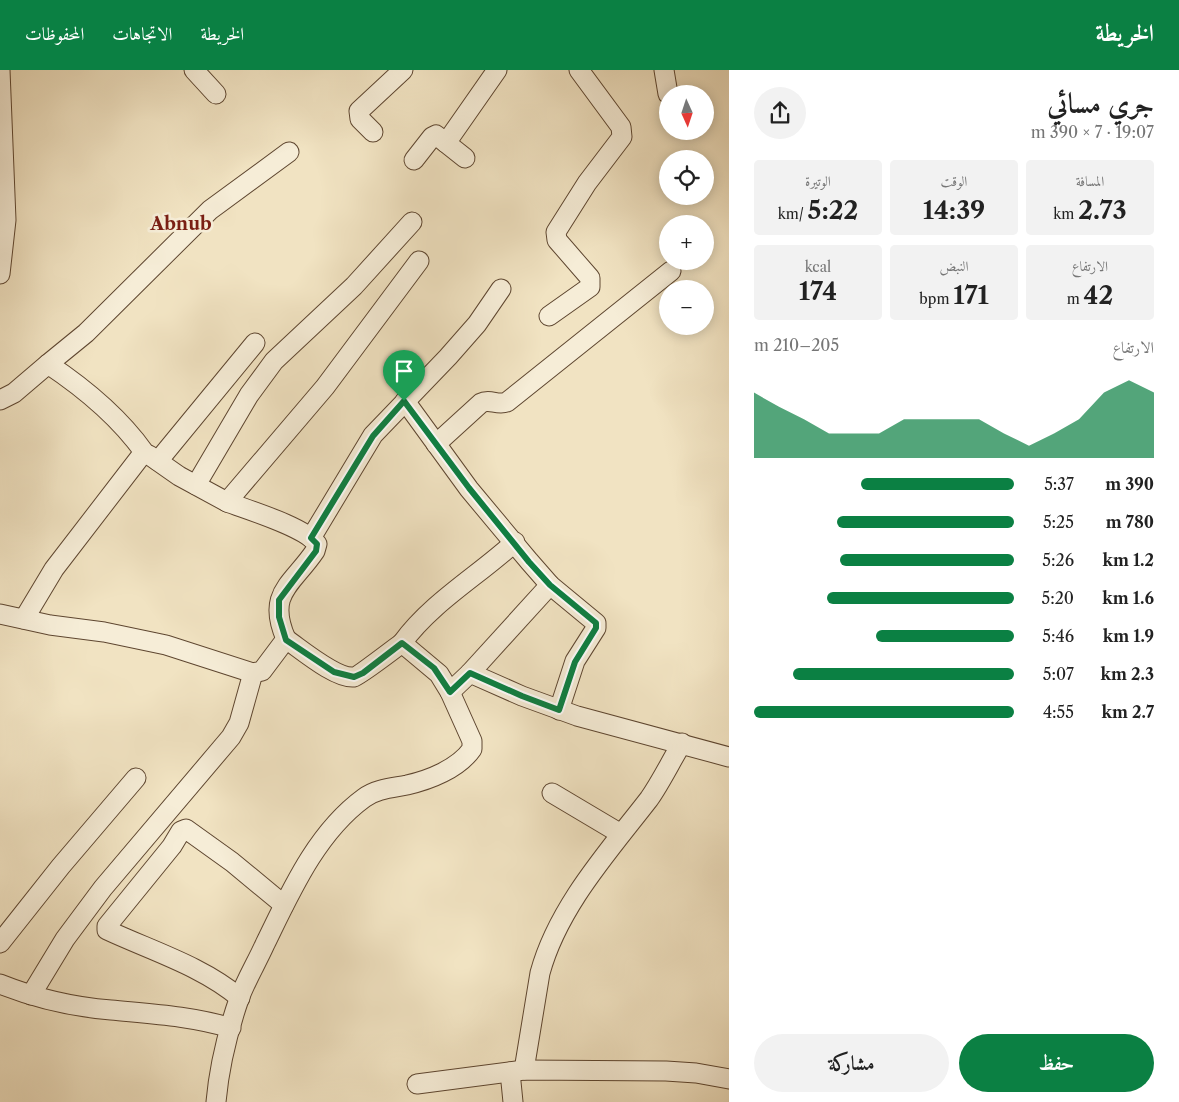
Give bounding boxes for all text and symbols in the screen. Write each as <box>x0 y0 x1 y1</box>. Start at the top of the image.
text: الخريطة <box>1096 18 1154 47</box>
text: المحفوظات <box>25 23 84 45</box>
text: الاتجاهات <box>112 23 172 45</box>
text: الخريطة <box>200 23 244 45</box>
north arrow <box>659 85 714 140</box>
map controls <box>659 85 714 335</box>
text: جري مسائي <box>1047 86 1154 120</box>
button: share <box>754 87 806 139</box>
text: 19:07 · 7 × 390 m <box>1031 122 1154 142</box>
button: locate <box>659 150 714 205</box>
text: الوتيرة <box>805 172 831 190</box>
text: الوقت <box>941 172 967 190</box>
text: المسافة <box>1076 172 1104 190</box>
text: 5:22 <box>808 195 858 226</box>
text: 14:39 <box>923 195 985 226</box>
text: 2.73 <box>1078 195 1127 226</box>
text: /km <box>778 205 808 223</box>
text: km <box>1053 205 1078 223</box>
district label: Abnub <box>149 213 212 235</box>
button: + <box>659 215 714 270</box>
text: النبض <box>940 257 968 275</box>
text: الارتفاع <box>1072 257 1108 275</box>
text: kcal <box>805 258 831 276</box>
text: 174 <box>799 276 837 307</box>
button: − <box>659 280 714 335</box>
text: 171 <box>953 280 989 311</box>
text: 42 <box>1084 280 1113 311</box>
text: bpm <box>919 290 953 308</box>
text: m <box>1067 290 1084 308</box>
text: 205–210 m <box>754 335 839 355</box>
text: الارتفاع <box>1112 337 1154 357</box>
pin <box>383 350 425 401</box>
icon: arrive <box>390 357 418 385</box>
text: 5:37 <box>1044 474 1074 494</box>
text: 390 m <box>1105 474 1154 494</box>
text: 5:25 <box>1043 512 1074 532</box>
text: 780 m <box>1106 512 1154 532</box>
text: 5:26 <box>1042 550 1074 570</box>
text: 1.2 km <box>1102 550 1154 570</box>
text: 5:20 <box>1041 588 1074 608</box>
text: 1.6 km <box>1102 588 1154 608</box>
text: 5:46 <box>1042 626 1074 646</box>
text: 1.9 km <box>1103 626 1154 646</box>
text: 5:07 <box>1043 664 1074 684</box>
text: 2.3 km <box>1101 664 1154 684</box>
text: 4:55 <box>1043 702 1074 722</box>
text: 2.7 km <box>1101 702 1154 722</box>
button: مشاركة <box>754 1034 949 1092</box>
button: حفظ <box>959 1034 1154 1092</box>

